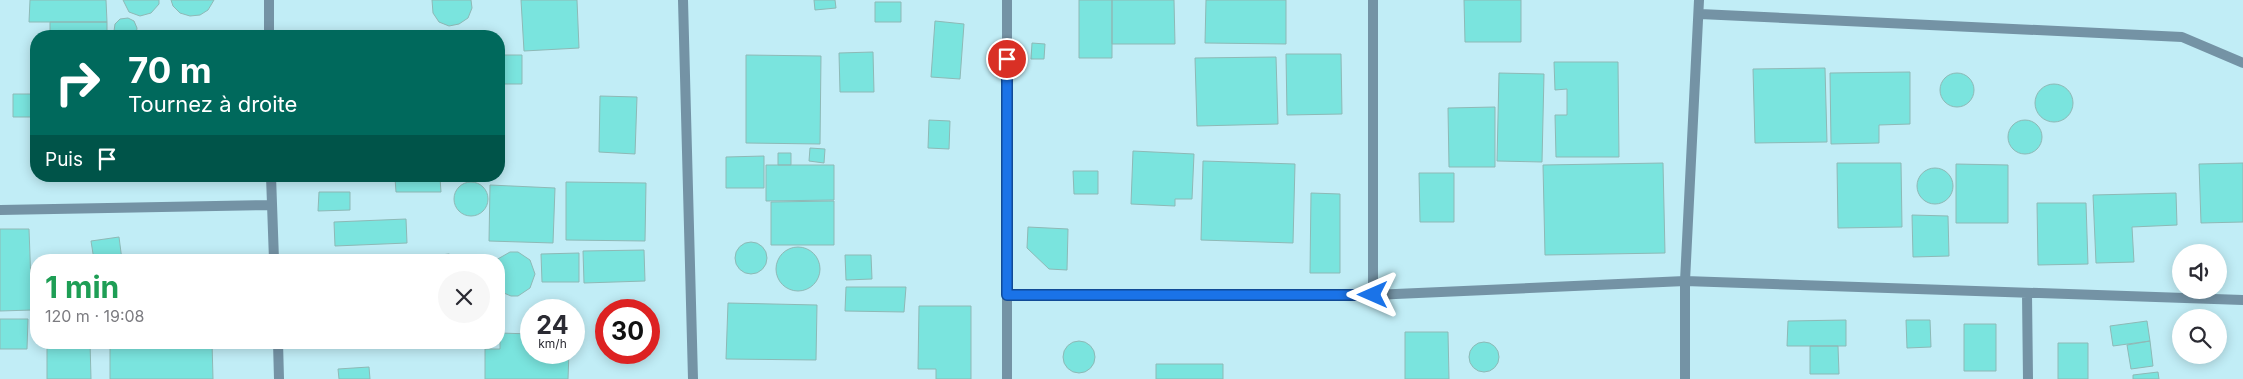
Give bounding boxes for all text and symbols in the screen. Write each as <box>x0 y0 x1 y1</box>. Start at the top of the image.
pin <box>986 38 1028 80</box>
icon: arrive <box>993 45 1021 73</box>
text: 70 m <box>128 49 212 91</box>
icon: right <box>45 50 110 115</box>
text: Tournez à droite <box>128 91 297 117</box>
icon: arrive <box>93 145 121 173</box>
text: Puis <box>45 148 83 171</box>
map controls <box>2172 244 2227 364</box>
button: sound <box>2172 244 2227 299</box>
position arrow <box>1346 268 1398 320</box>
text: 1 min <box>45 269 119 305</box>
button: close <box>438 271 490 323</box>
speed limit sign: 30 <box>595 299 660 364</box>
text: 120 m · 19:08 <box>45 306 145 326</box>
button: search <box>2172 309 2227 364</box>
text: 24 <box>536 310 569 340</box>
text: km/h <box>538 336 567 351</box>

